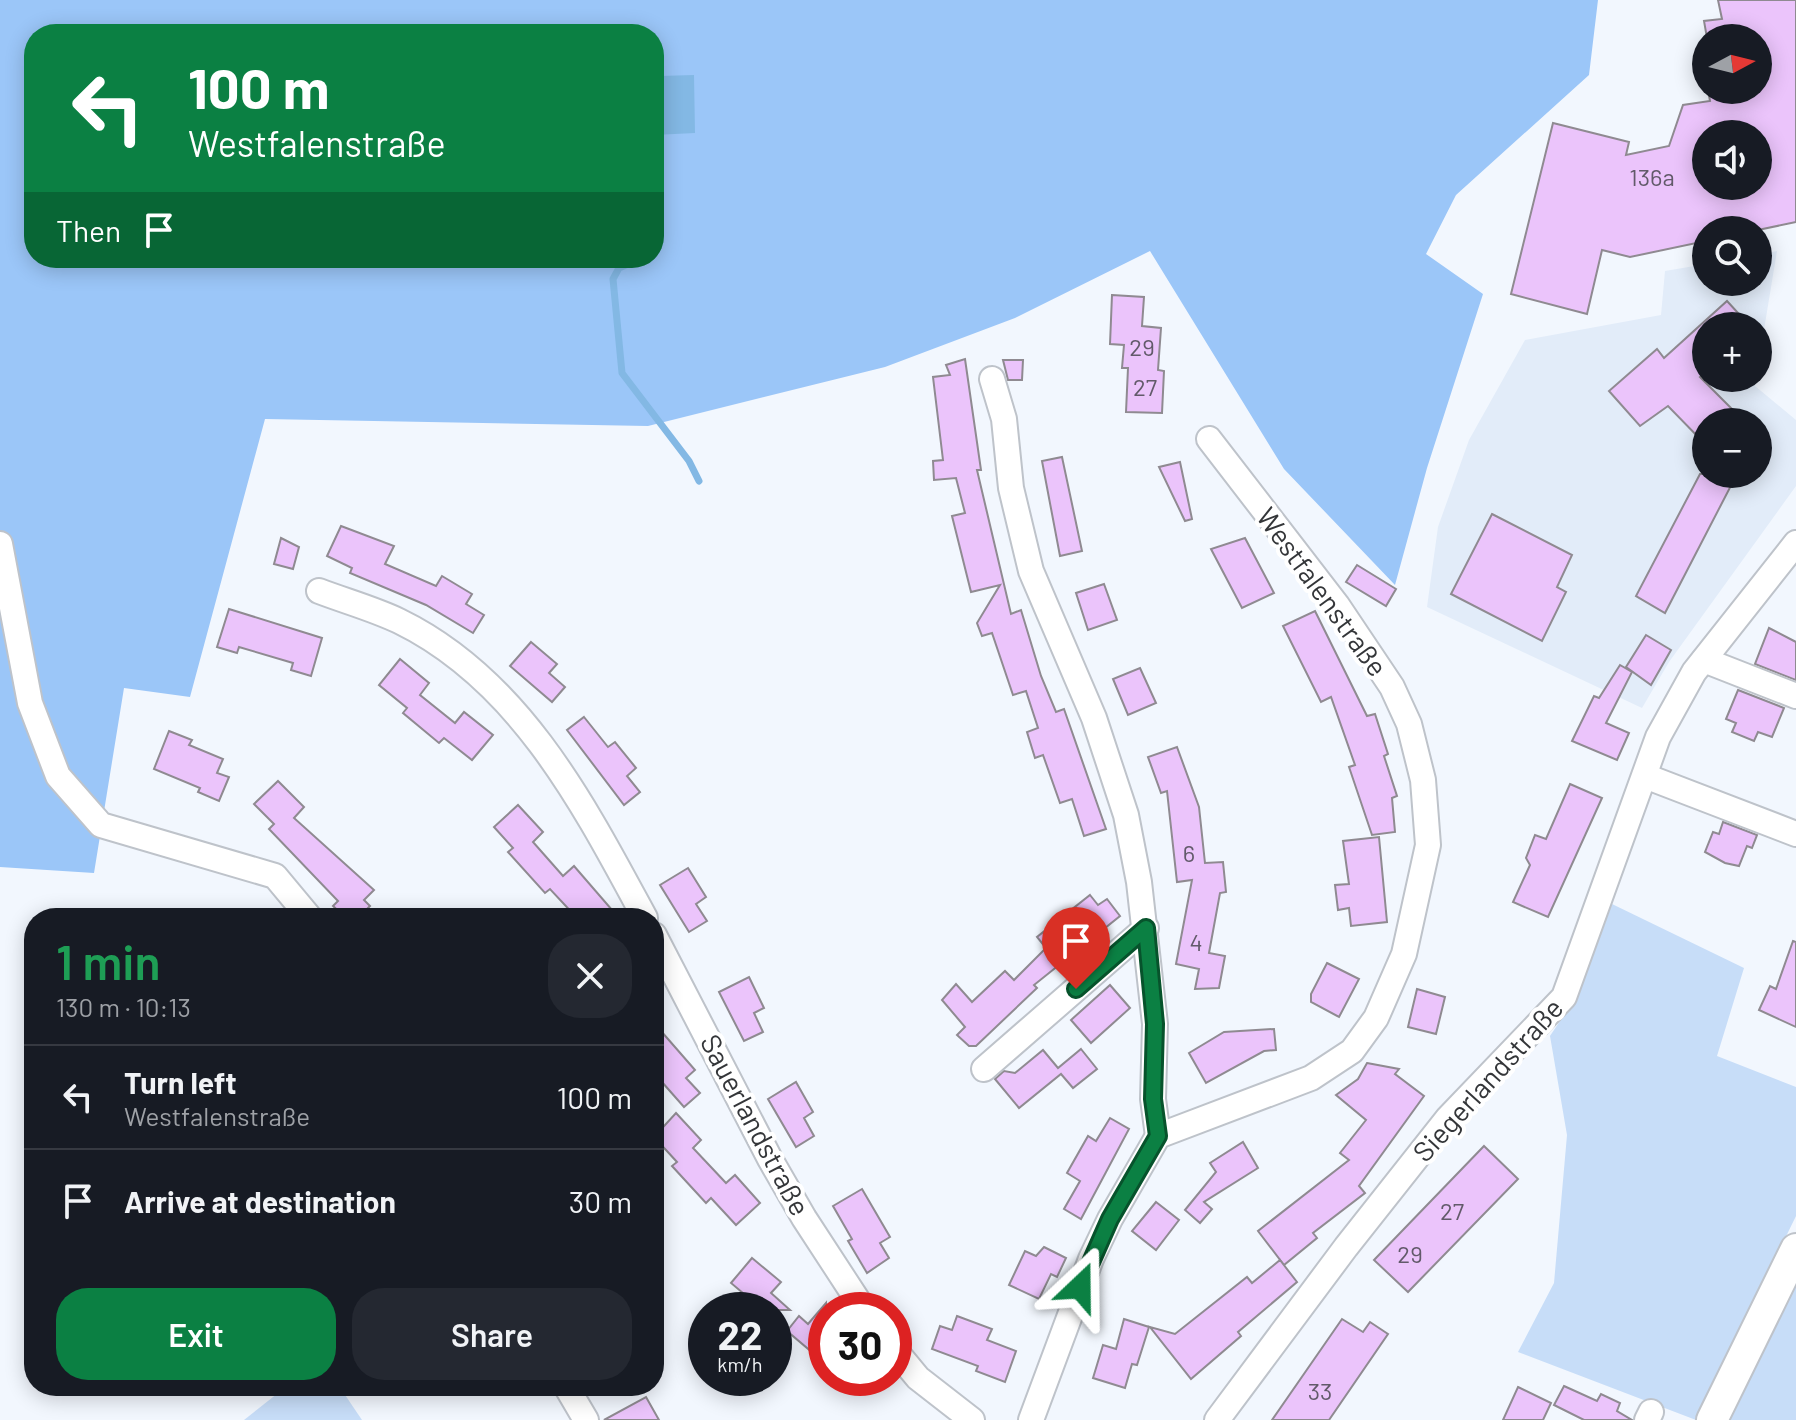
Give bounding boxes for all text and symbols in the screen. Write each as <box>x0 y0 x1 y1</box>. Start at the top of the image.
north arrow <box>1692 24 1772 104</box>
map controls <box>1692 24 1772 488</box>
text: 100 m <box>188 53 330 120</box>
icon: left <box>56 56 160 160</box>
button: sound <box>1692 120 1772 200</box>
text: Westfalenstraße <box>188 121 446 164</box>
house number: 136a <box>1629 162 1675 191</box>
icon: arrive <box>137 208 181 252</box>
text: Then <box>56 212 121 248</box>
button: search <box>1692 216 1772 296</box>
button: + <box>1692 312 1772 392</box>
house number: 29 <box>1129 332 1155 361</box>
house number: 27 <box>1133 372 1157 401</box>
button: − <box>1692 408 1772 488</box>
street label: Westfalenstraße <box>1250 500 1395 682</box>
house number: 6 <box>1183 838 1195 867</box>
pin <box>1042 907 1110 989</box>
icon: arrive <box>1054 919 1098 963</box>
house number: 4 <box>1189 927 1203 956</box>
text: 1 min <box>56 932 161 990</box>
button: close <box>548 934 632 1018</box>
text: 130 m · 10:13 <box>56 991 191 1022</box>
street label: Siegerlandstraße <box>1405 991 1569 1168</box>
street label: Sauerlandstraße <box>694 1028 818 1221</box>
text: Turn left <box>124 1064 237 1100</box>
icon: left <box>56 1075 100 1119</box>
text: 100 m <box>557 1079 632 1115</box>
text: Westfalenstraße <box>124 1100 310 1131</box>
icon: arrive <box>56 1179 100 1223</box>
text: Arrive at destination <box>124 1183 396 1219</box>
text: 30 m <box>569 1183 632 1219</box>
house number: 27 <box>1440 1196 1464 1225</box>
house number: 29 <box>1397 1239 1423 1268</box>
position arrow <box>1038 1245 1122 1329</box>
button: Exit <box>56 1288 336 1380</box>
button: Share <box>352 1288 632 1380</box>
speed limit sign: 30 <box>808 1292 912 1396</box>
text: 22 <box>718 1310 762 1358</box>
text: km/h <box>717 1352 763 1376</box>
house number: 33 <box>1308 1376 1332 1405</box>

